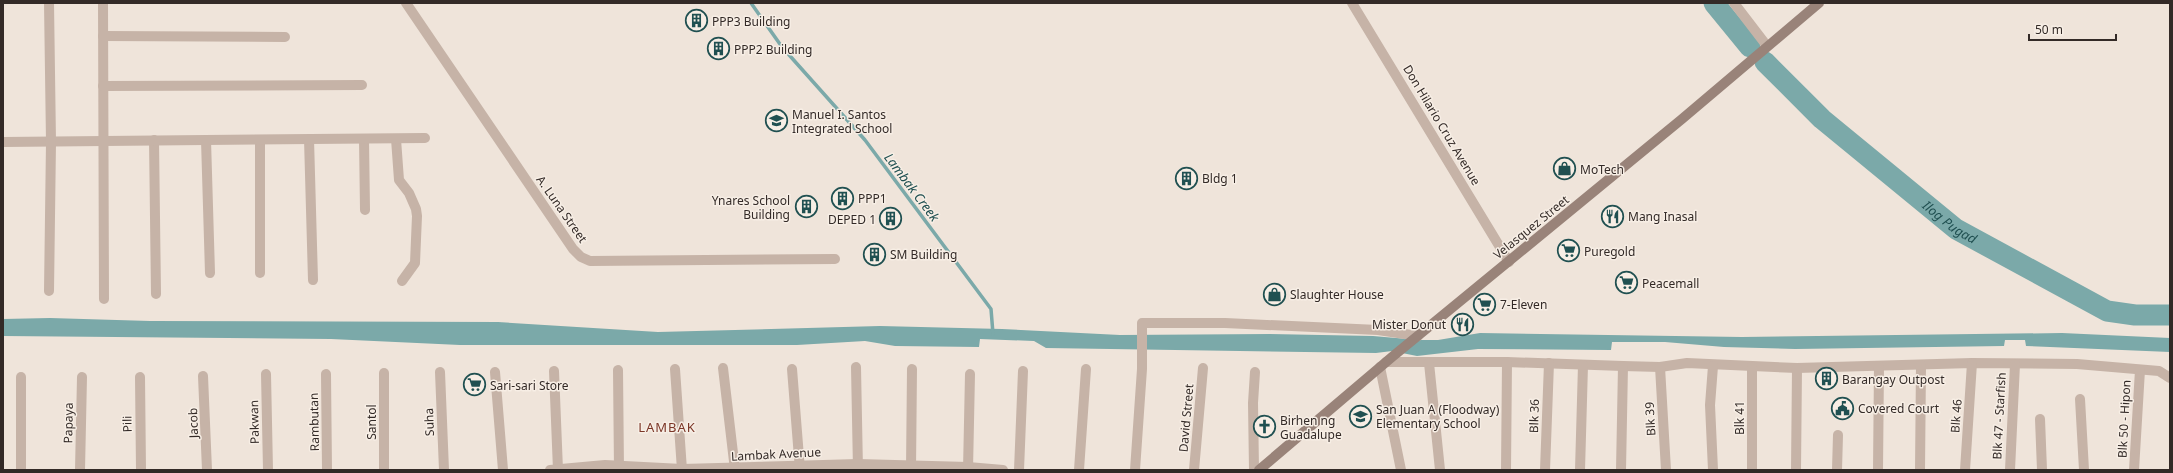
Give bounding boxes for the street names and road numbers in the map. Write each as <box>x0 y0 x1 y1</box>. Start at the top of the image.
street label: Don Hilario Cruz Avenue <box>1399 62 1485 189</box>
street label: A. Luna Street <box>533 172 592 247</box>
street label: Velasquez Street <box>1490 191 1573 263</box>
street label: Blk 47 - Starfish <box>1988 372 2010 460</box>
street label: Blk 50 - Hipon <box>2113 379 2135 459</box>
street label: David Street <box>1175 382 1198 453</box>
street label: Rambutan <box>305 393 323 451</box>
street label: Blk 46 <box>1946 398 1966 434</box>
street label: Blk 36 <box>1525 399 1543 433</box>
street label: Pakwan <box>245 400 263 444</box>
street label: Blk 39 <box>1641 401 1659 436</box>
street label: Blk 41 <box>1731 401 1748 435</box>
street label: Papaya <box>59 402 77 444</box>
street label: Santol <box>363 404 380 440</box>
street label: Jacob <box>184 408 202 439</box>
street label: Suha <box>420 408 438 436</box>
street label: Pili <box>118 416 136 432</box>
street label: Lambak Avenue <box>731 443 822 465</box>

